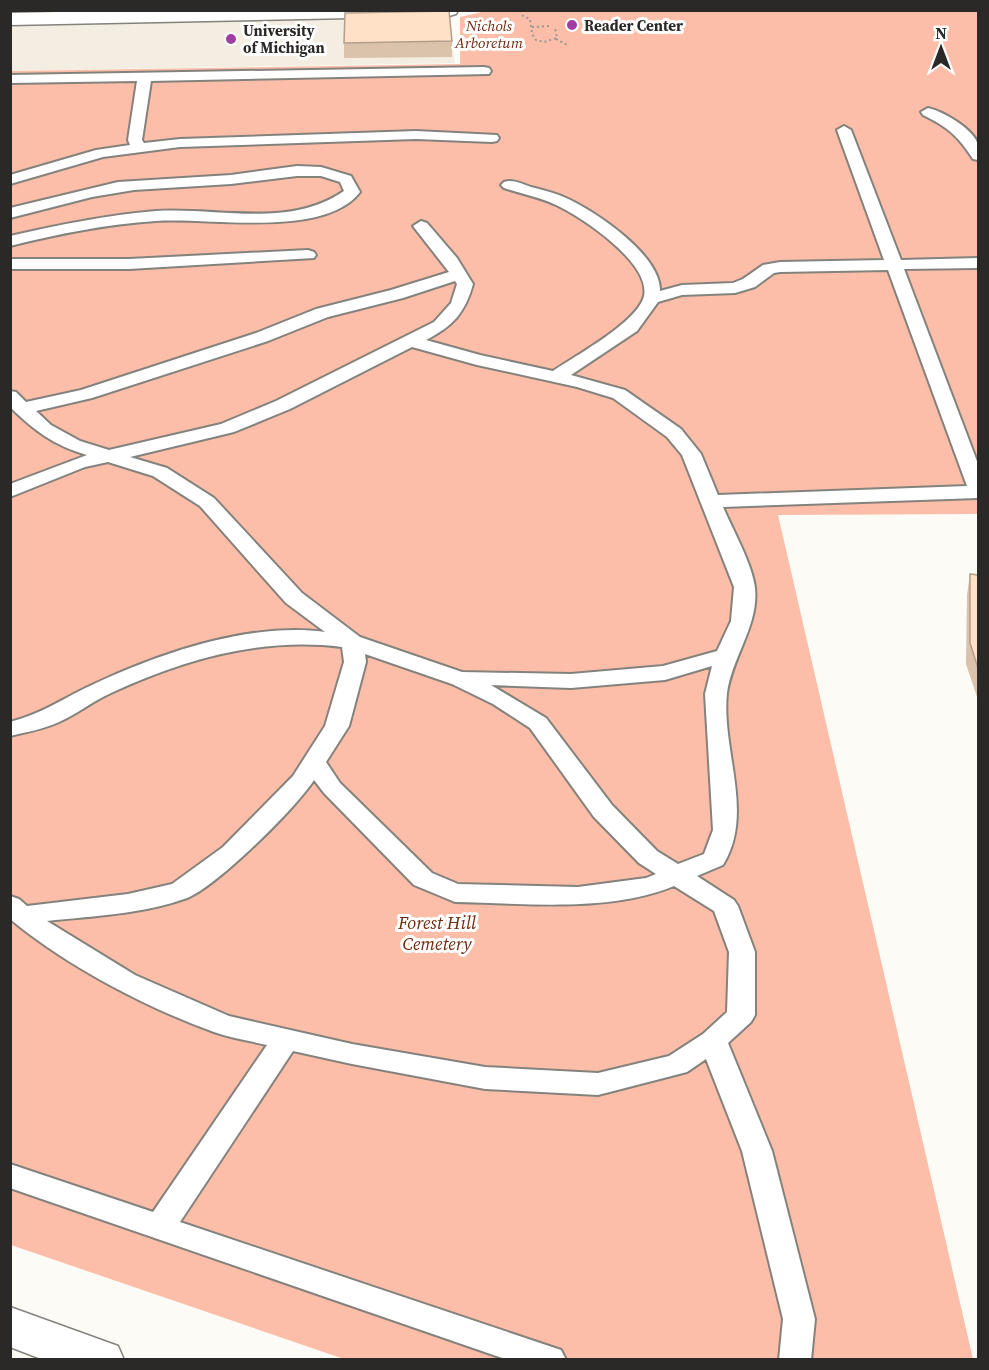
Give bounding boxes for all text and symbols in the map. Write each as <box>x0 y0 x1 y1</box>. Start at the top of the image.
park label: Nichols Arboretum <box>454 15 524 53</box>
place label: Reader Center <box>584 15 683 36</box>
marker: Reader Center <box>565 18 579 32</box>
north arrow <box>911 18 971 78</box>
place label: University of Michigan <box>243 20 325 58</box>
text: N <box>935 22 947 44</box>
marker: University of Michigan <box>224 32 238 46</box>
park label: Forest Hill Cemetery <box>397 910 476 956</box>

